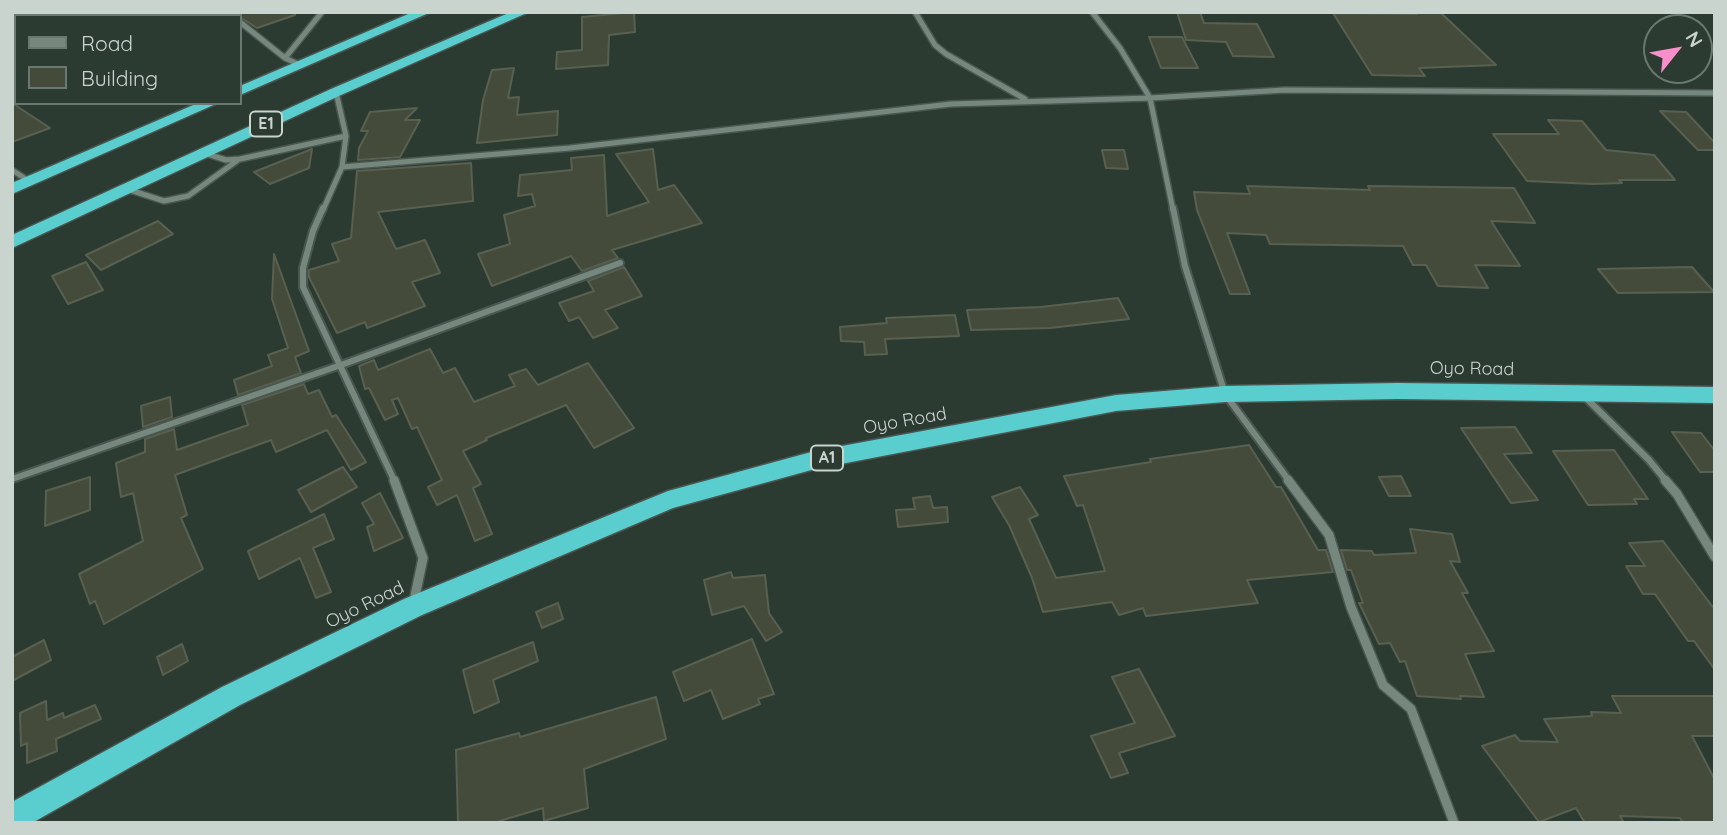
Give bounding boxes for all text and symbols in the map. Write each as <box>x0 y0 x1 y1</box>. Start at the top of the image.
legend <box>14 14 242 105</box>
north arrow <box>1643 14 1713 84</box>
text: N <box>1680 27 1708 51</box>
text: Road <box>81 30 133 56</box>
text: Building <box>81 65 158 91</box>
road number: E1 <box>250 112 282 136</box>
street label: Oyo Road <box>1430 357 1514 381</box>
street label: Oyo Road <box>862 403 948 439</box>
road number: A1 <box>811 446 843 471</box>
street label: Oyo Road <box>322 577 408 633</box>

